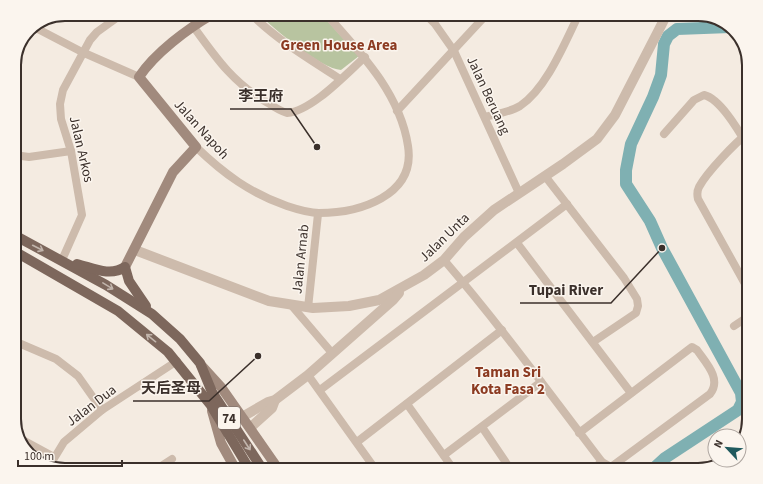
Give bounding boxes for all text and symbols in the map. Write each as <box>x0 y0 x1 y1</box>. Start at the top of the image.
district label: Green House Area <box>281 35 397 56</box>
street label: Jalan Beruang <box>461 53 515 138</box>
callout: 李王府 <box>230 82 291 109</box>
text: 李王府 <box>238 86 284 107</box>
street label: Jalan Napoh <box>169 96 233 164</box>
street label: Jalan Arkos <box>64 114 98 184</box>
street label: Jalan Unta <box>415 209 474 267</box>
street label: Jalan Arnab <box>287 223 315 295</box>
one-way arrow <box>32 245 44 252</box>
callout: Tupai River <box>520 276 611 303</box>
text: Tupai River <box>529 280 603 301</box>
one-way arrow <box>102 283 114 291</box>
one-way arrow <box>146 334 157 342</box>
district label: Taman Sri Kota Fasa 2 <box>471 362 545 400</box>
callout: 天后圣母 <box>133 374 209 401</box>
text: 天后圣母 <box>141 378 201 399</box>
street label: Jalan Dua <box>62 380 121 431</box>
road number: 74 <box>218 407 240 429</box>
north arrow <box>707 428 747 468</box>
text: N <box>710 437 727 450</box>
one-way arrow <box>243 439 251 450</box>
scale bar <box>18 442 122 468</box>
text: 100 m <box>24 448 54 465</box>

